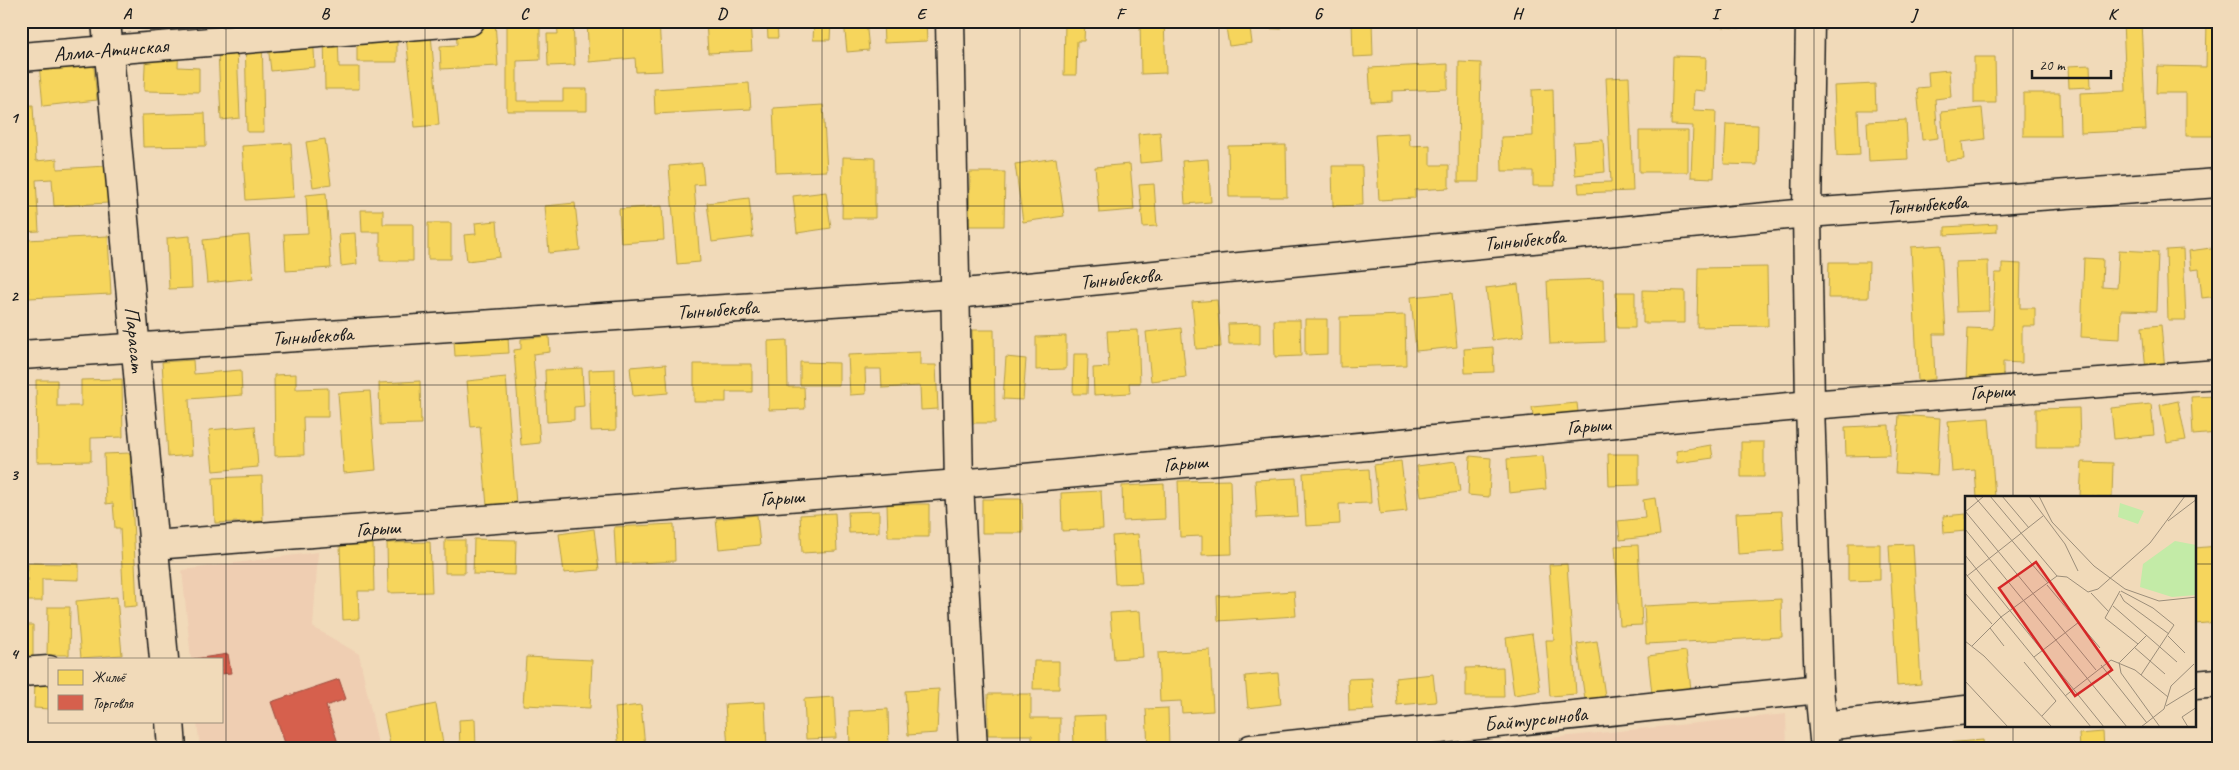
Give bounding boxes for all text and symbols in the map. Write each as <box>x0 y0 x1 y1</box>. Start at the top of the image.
text: A <box>123 4 133 24</box>
text: B <box>321 4 331 24</box>
text: C <box>520 4 530 24</box>
text: D <box>717 4 728 24</box>
text: E <box>917 4 928 24</box>
text: F <box>1116 4 1127 24</box>
text: G <box>1314 4 1324 24</box>
text: H <box>1512 4 1524 24</box>
text: I <box>1712 4 1722 24</box>
text: J <box>1910 4 1919 24</box>
text: K <box>2108 4 2120 24</box>
street label: Алма-Атинская <box>52 32 171 67</box>
scale bar <box>2032 48 2110 80</box>
text: 20 m <box>2039 56 2066 75</box>
text: 1 <box>10 108 19 128</box>
street label: Тыныбекова <box>1885 188 1971 220</box>
street label: Тыныбекова <box>1483 223 1569 257</box>
street label: Тыныбекова <box>1079 261 1164 295</box>
text: 2 <box>10 286 19 306</box>
street label: Тыныбекова <box>676 294 761 325</box>
street label: Парасат <box>119 306 151 375</box>
street label: Тыныбекова <box>271 320 356 352</box>
street label: Гарыш <box>1969 376 2016 406</box>
street label: Гарыш <box>1565 410 1613 441</box>
street label: Гарыш <box>1162 448 1210 478</box>
text: 3 <box>10 465 19 485</box>
street label: Гарыш <box>759 483 806 512</box>
inset map <box>1965 496 2196 728</box>
street label: Гарыш <box>355 513 402 543</box>
text: 4 <box>10 644 19 664</box>
legend <box>48 658 222 722</box>
text: Жильё <box>92 668 127 687</box>
text: Торговля <box>92 694 135 713</box>
street label: Байтурсынова <box>1483 700 1590 737</box>

